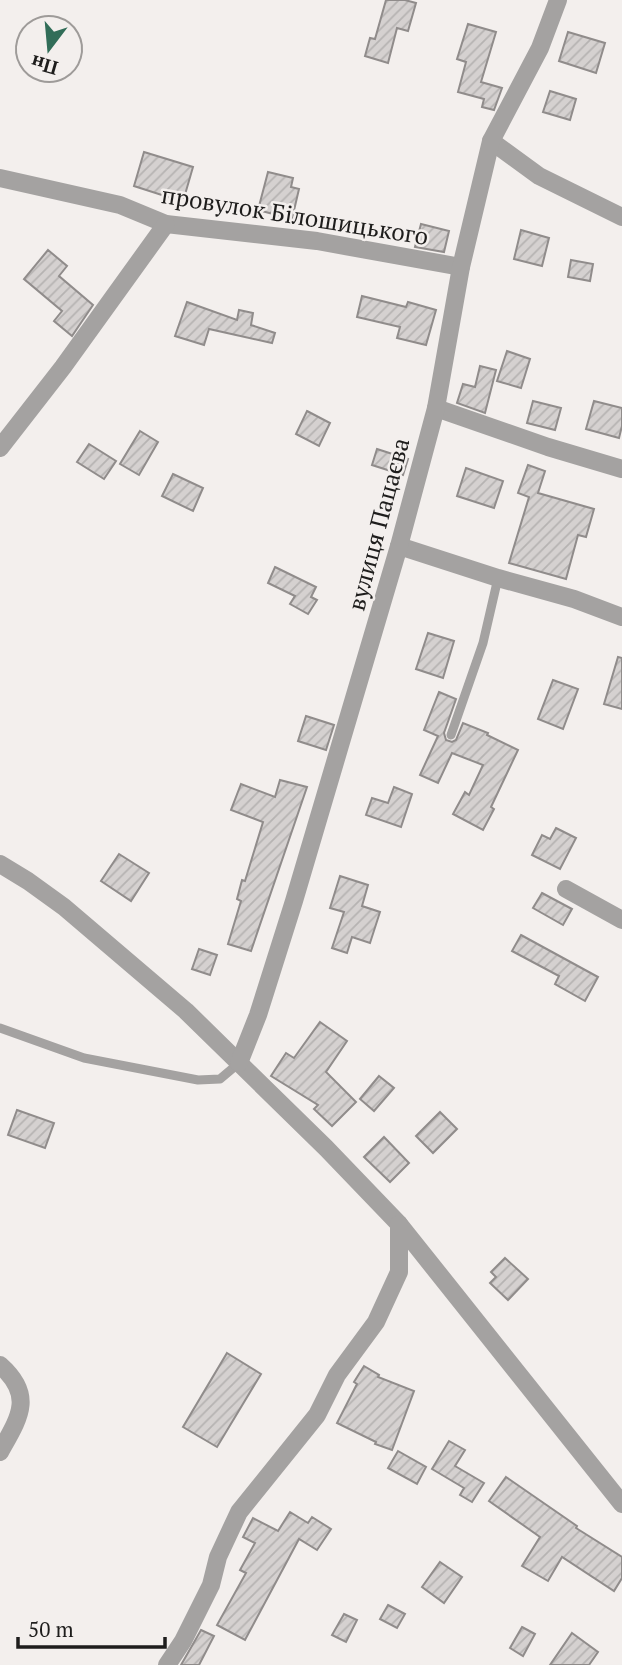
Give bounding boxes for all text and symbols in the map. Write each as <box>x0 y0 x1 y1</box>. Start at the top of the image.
north arrow <box>14 14 84 84</box>
text: Пн <box>27 50 61 82</box>
street label: провулок Білошицького <box>159 178 431 252</box>
street label: вулиця Пацаєва <box>340 434 416 614</box>
scale bar <box>18 1606 164 1650</box>
text: 50 m <box>28 1615 74 1643</box>

